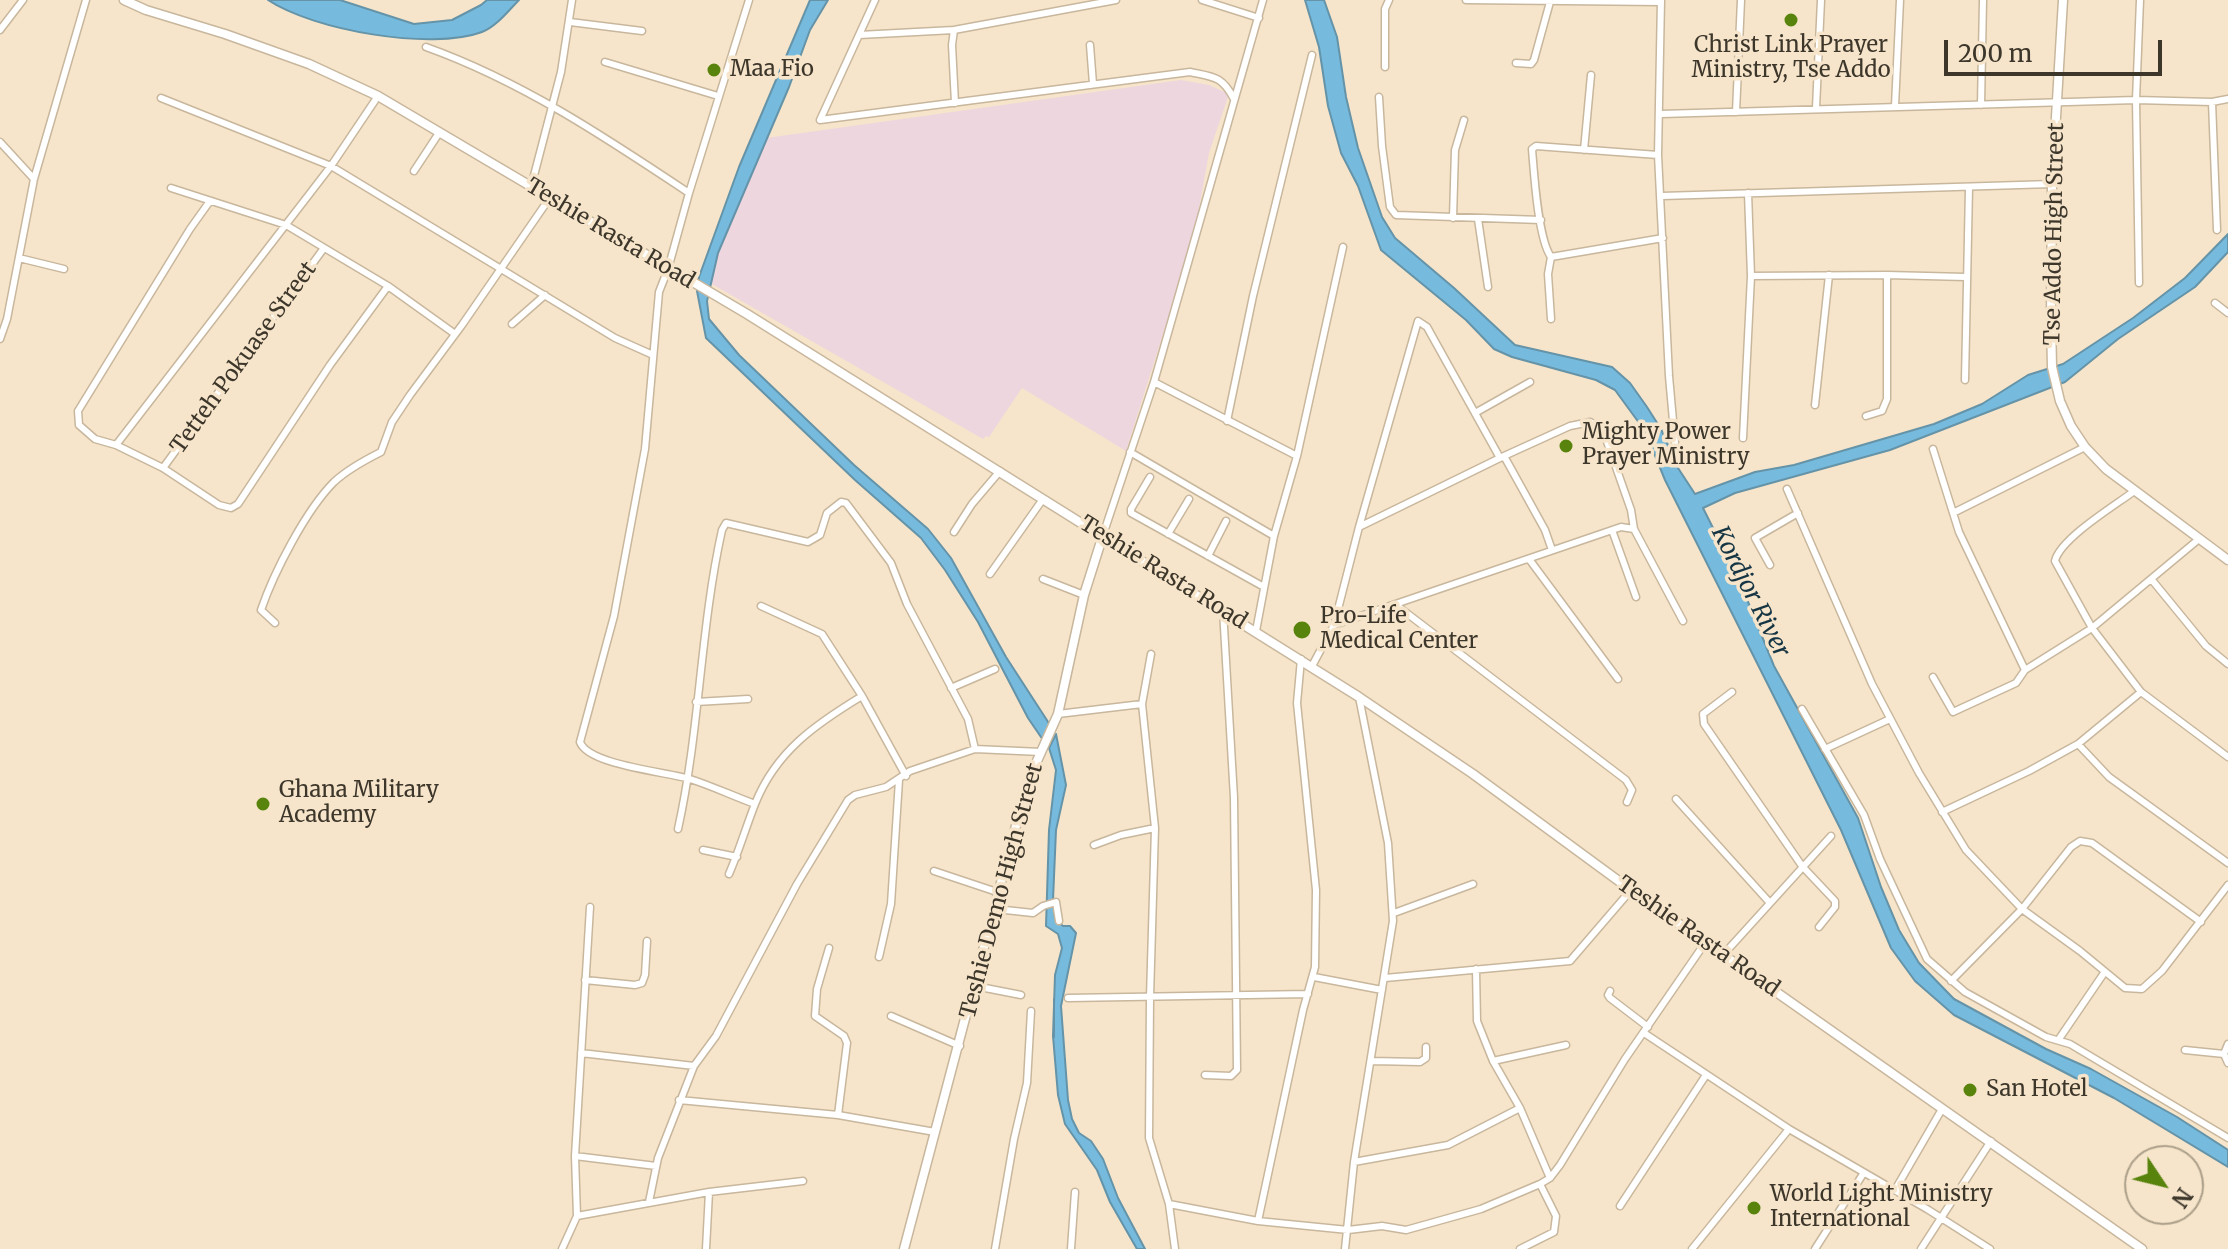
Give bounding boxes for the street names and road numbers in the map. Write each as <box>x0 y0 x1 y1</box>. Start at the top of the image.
street label: Tse Addo High Street <box>2040 122 2070 346</box>
street label: Teshie Rasta Road <box>521 173 699 295</box>
street label: Tetteh Pokuase Street <box>166 257 322 459</box>
street label: Teshie Rasta Road <box>1074 511 1252 635</box>
street label: Teshie Demo High Street <box>955 760 1049 1022</box>
street label: Teshie Rasta Road <box>1612 871 1784 1003</box>

